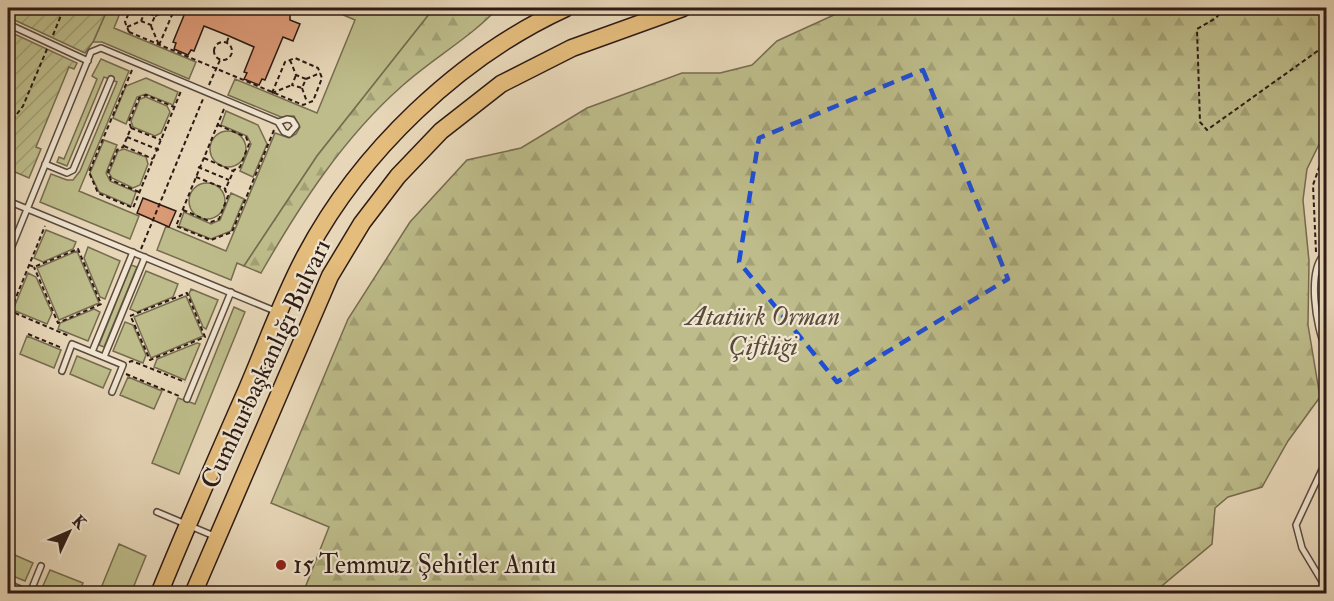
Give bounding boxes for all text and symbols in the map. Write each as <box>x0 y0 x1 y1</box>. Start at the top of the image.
street label: Cumhurbaşkanlığı Bulvarı <box>194 234 338 494</box>
park label: Atatürk Orman Çiftliği <box>683 301 840 363</box>
north arrow <box>39 502 99 562</box>
text: K <box>68 511 91 534</box>
place label: 15 Temmuz Şehitler Anıtı <box>293 549 557 581</box>
marker: 15 Temmuz Şehitler Anıtı <box>274 558 288 572</box>

